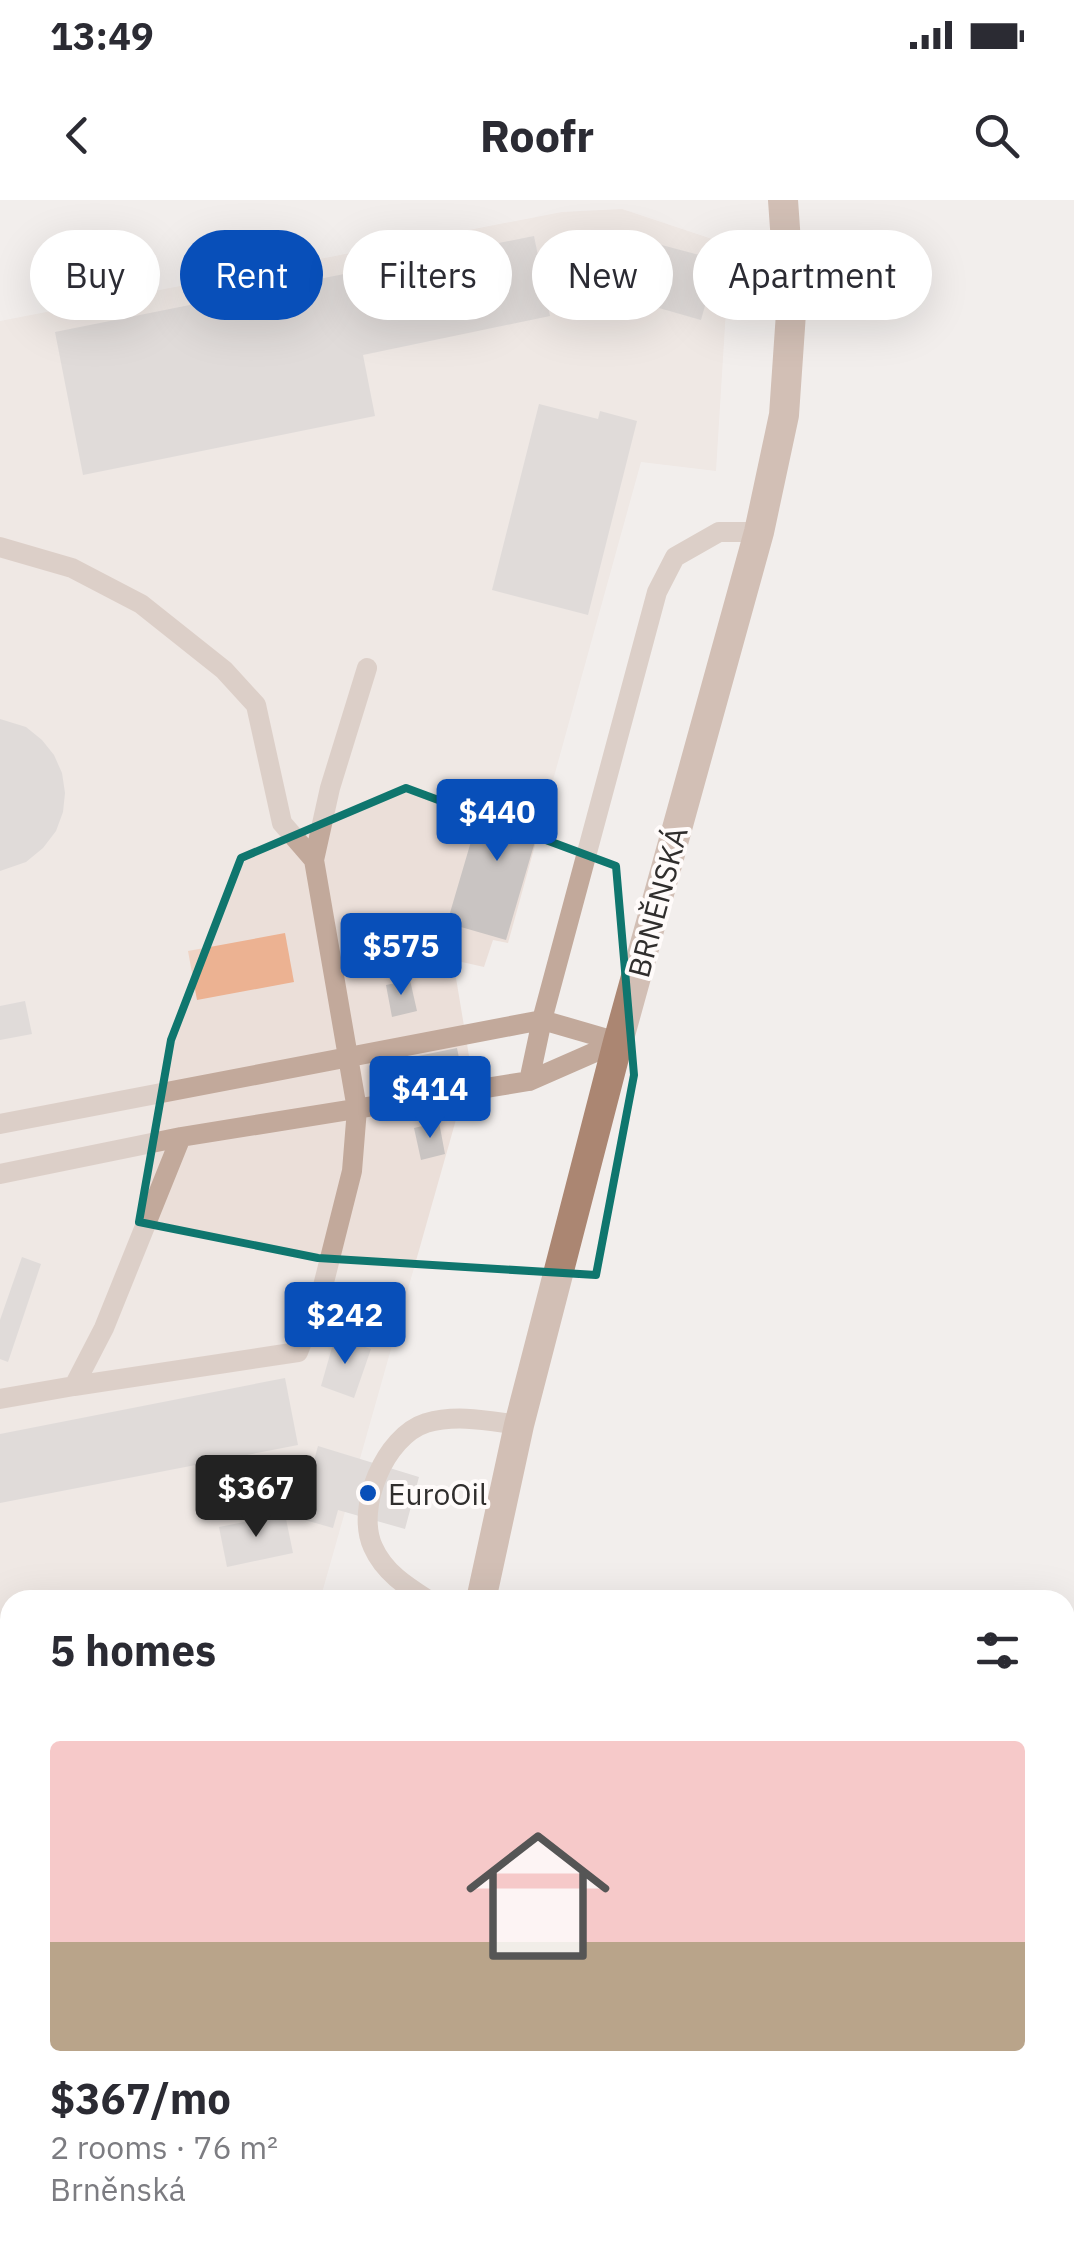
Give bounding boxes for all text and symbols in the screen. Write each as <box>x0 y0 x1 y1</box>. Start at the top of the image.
text: 13:49 <box>50 11 154 60</box>
text: Roofr <box>480 106 594 164</box>
icon: back <box>50 108 105 163</box>
icon: search <box>969 108 1024 163</box>
chip: Buy <box>30 230 160 320</box>
chip: Rent <box>180 230 323 320</box>
chip: Filters <box>343 230 512 320</box>
chip: New <box>532 230 673 320</box>
chip: Apartment <box>693 230 932 320</box>
pin: $440 <box>438 779 556 864</box>
text: $440 <box>459 790 535 832</box>
street label: BRNĚNSKÁ <box>618 822 696 982</box>
pin: $575 <box>342 913 460 998</box>
text: $575 <box>363 924 439 966</box>
pin: $414 <box>371 1056 489 1141</box>
text: $414 <box>392 1067 468 1109</box>
pin: $242 <box>286 1282 404 1367</box>
text: $242 <box>307 1293 383 1335</box>
pin: $367 <box>197 1455 315 1540</box>
text: $367 <box>218 1466 294 1508</box>
place label: EuroOil <box>388 1474 487 1513</box>
marker: EuroOil <box>357 1482 379 1504</box>
text: 5 homes <box>50 1623 216 1678</box>
icon: filters <box>970 1623 1025 1678</box>
icon: home <box>448 1806 628 1986</box>
text: $367/mo <box>50 2071 231 2126</box>
text: 2 rooms · 76 m² <box>50 2126 278 2168</box>
text: Brněnská <box>50 2168 186 2210</box>

